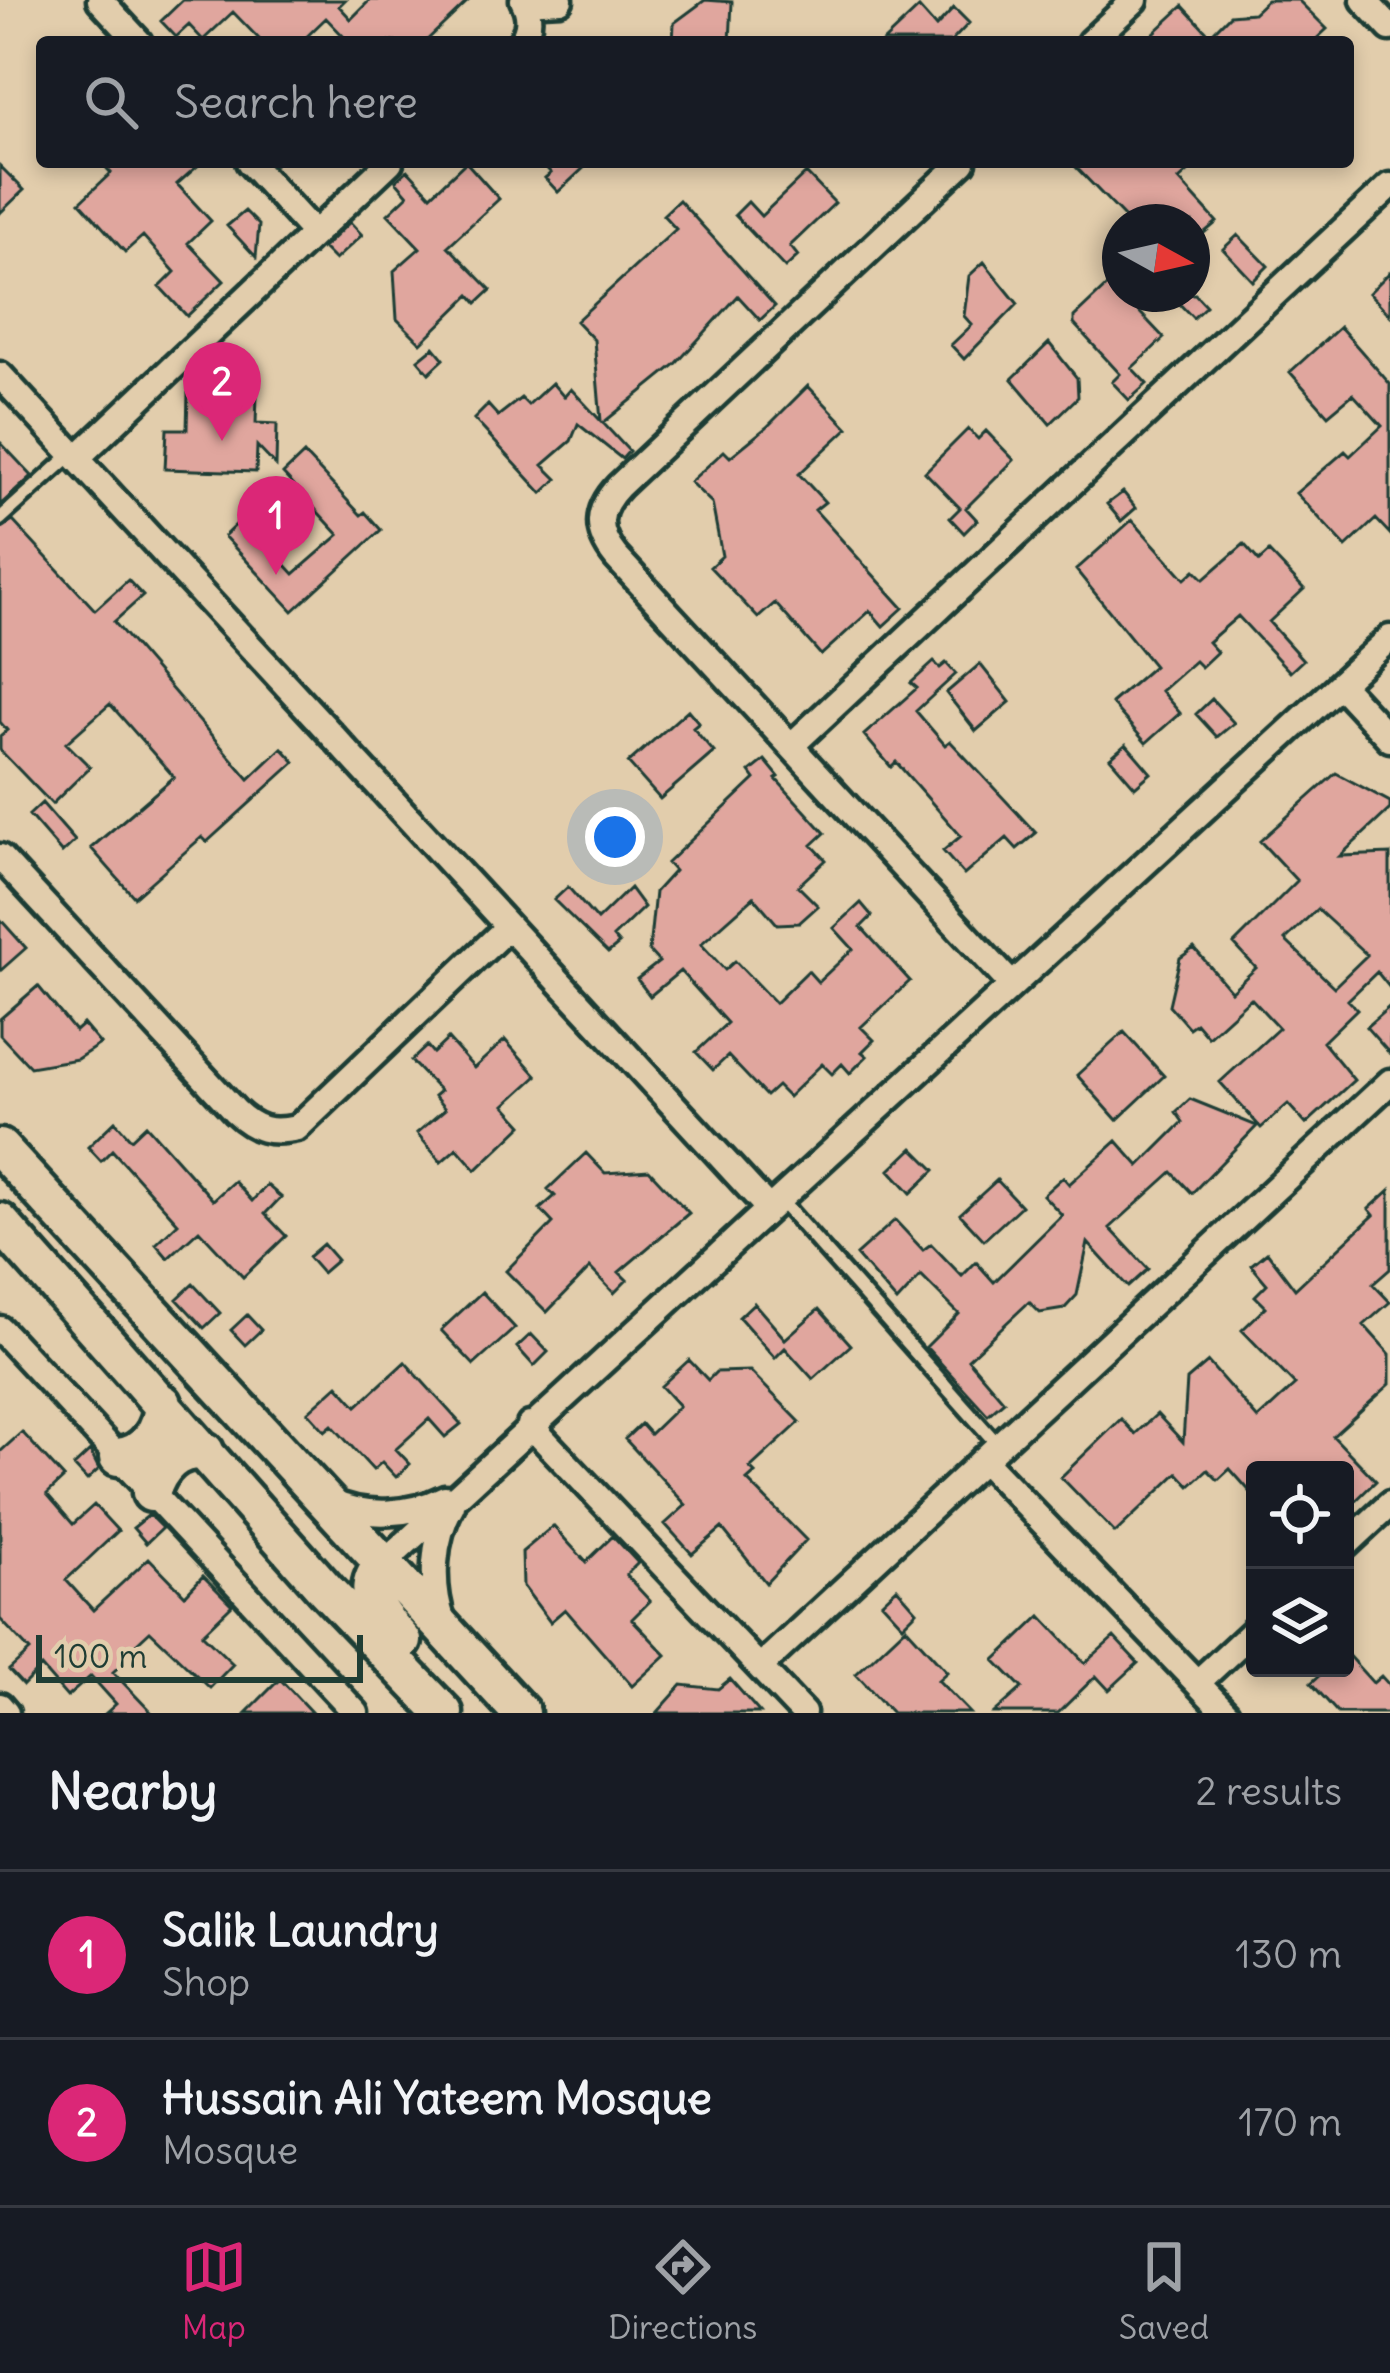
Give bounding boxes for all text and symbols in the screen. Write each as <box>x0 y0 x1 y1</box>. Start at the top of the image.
search box <box>36 36 1354 168</box>
icon: search <box>78 69 144 135</box>
text: Search here <box>174 74 418 130</box>
north arrow <box>1102 204 1210 312</box>
pin: 2 <box>183 342 261 441</box>
pin: 1 <box>237 476 315 575</box>
your location <box>585 807 645 867</box>
map controls <box>1246 1461 1354 1677</box>
button: locate <box>1246 1461 1354 1569</box>
button: layers <box>1246 1569 1354 1677</box>
scale bar <box>36 1629 363 1682</box>
text: 100 m <box>54 1635 147 1677</box>
text: Nearby <box>48 1759 217 1823</box>
text: 2 results <box>1195 1767 1342 1816</box>
text: Salik Laundry <box>162 1902 439 1958</box>
text: 1 <box>79 1930 95 1979</box>
text: 130 m <box>1235 1930 1342 1979</box>
text: Shop <box>162 1958 250 2007</box>
text: Hussain Ali Yateem Mosque <box>162 2070 712 2126</box>
text: 2 <box>76 2098 98 2147</box>
text: 170 m <box>1238 2098 1342 2147</box>
text: Mosque <box>162 2126 298 2175</box>
tab: Map <box>181 2234 247 2348</box>
tab: Directions <box>608 2234 757 2348</box>
tab: Saved <box>1119 2234 1209 2348</box>

